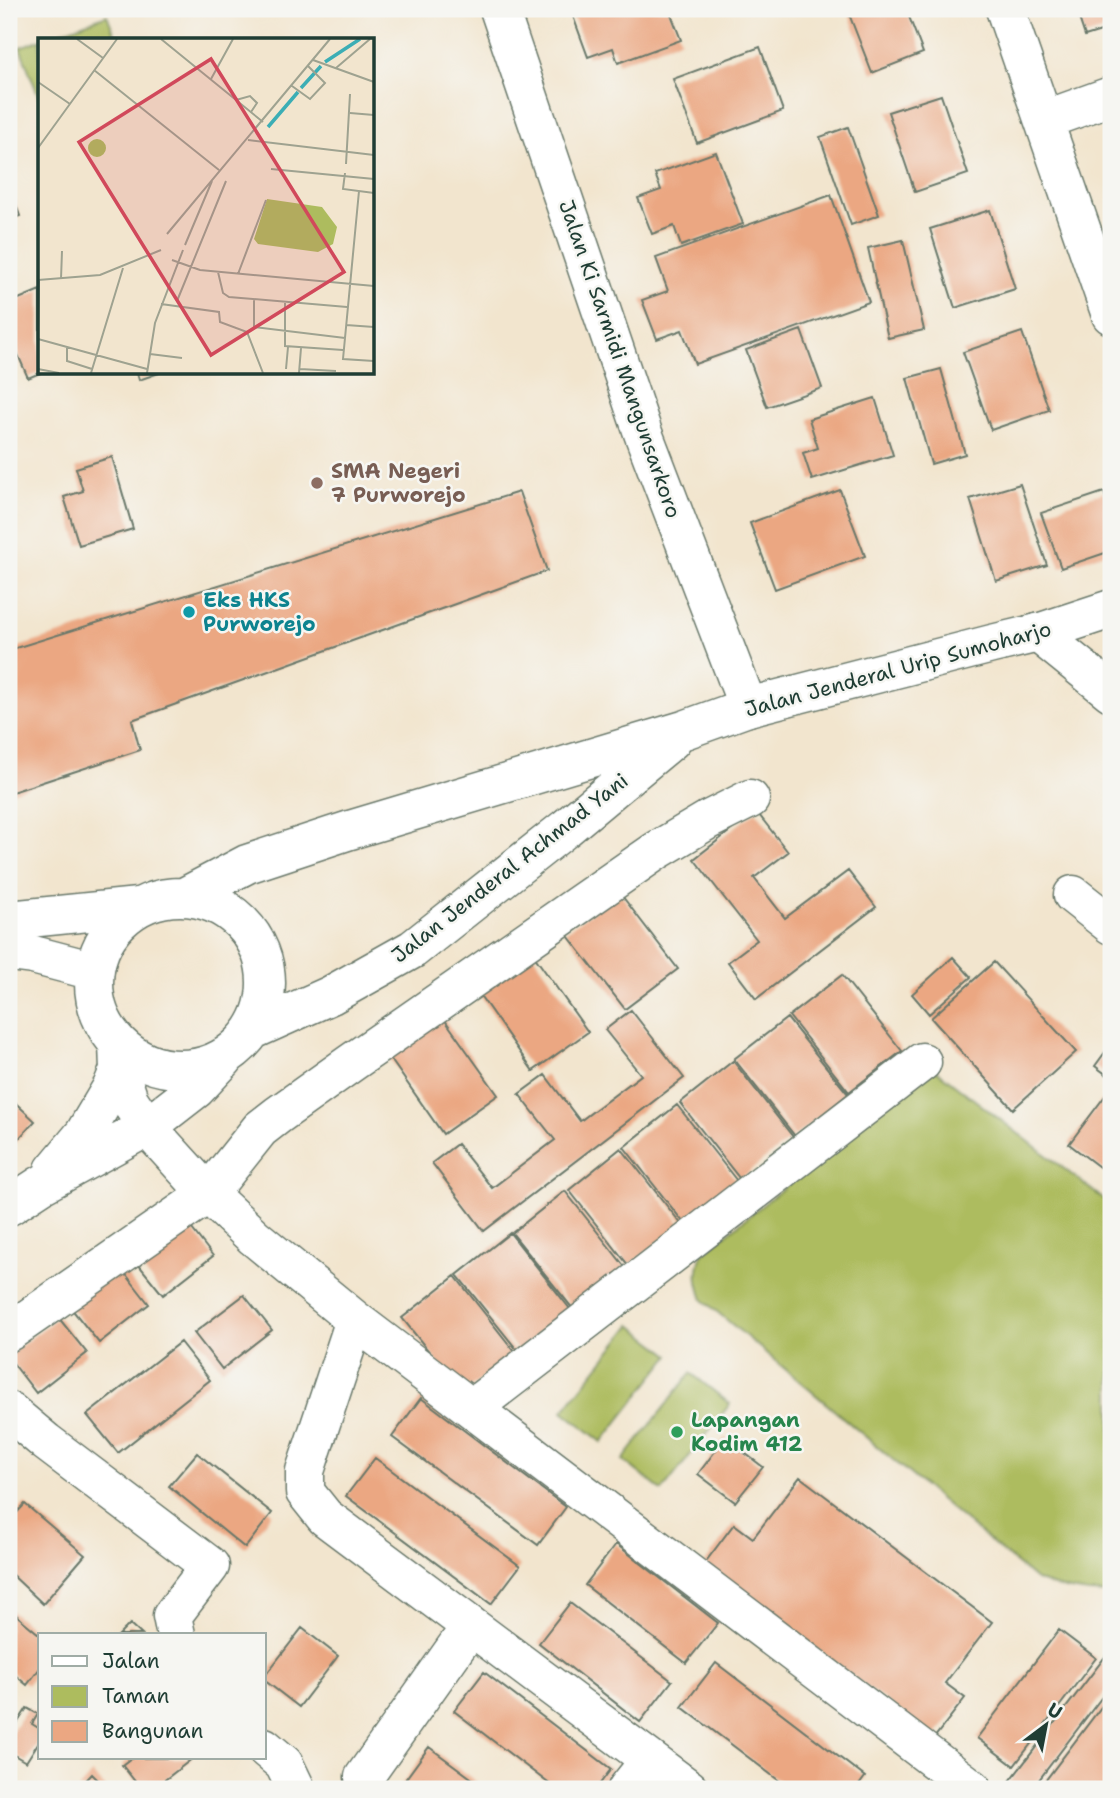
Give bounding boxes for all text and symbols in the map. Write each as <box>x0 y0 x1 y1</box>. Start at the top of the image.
inset map <box>38 38 374 374</box>
street label: Jalan Ki Sarmidi Mangunsarkoro <box>552 196 688 522</box>
place label: SMA Negeri 7 Purworejo <box>331 457 466 509</box>
marker: SMA Negeri 7 Purworejo <box>309 475 325 491</box>
place label: Eks HKS Purworejo <box>203 586 316 638</box>
marker: Eks HKS Purworejo <box>181 604 197 620</box>
street label: Jalan Jenderal Urip Sumoharjo <box>742 615 1054 723</box>
street label: Jalan Jenderal Achmad Yani <box>386 767 634 969</box>
place label: Lapangan Kodim 412 <box>691 1406 803 1458</box>
marker: Lapangan Kodim 412 <box>669 1424 685 1440</box>
legend <box>38 1633 266 1759</box>
text: Jalan <box>102 1647 160 1675</box>
text: Taman <box>102 1682 170 1710</box>
north arrow <box>1012 1689 1082 1759</box>
text: U <box>1043 1697 1067 1725</box>
text: Bangunan <box>102 1717 203 1745</box>

